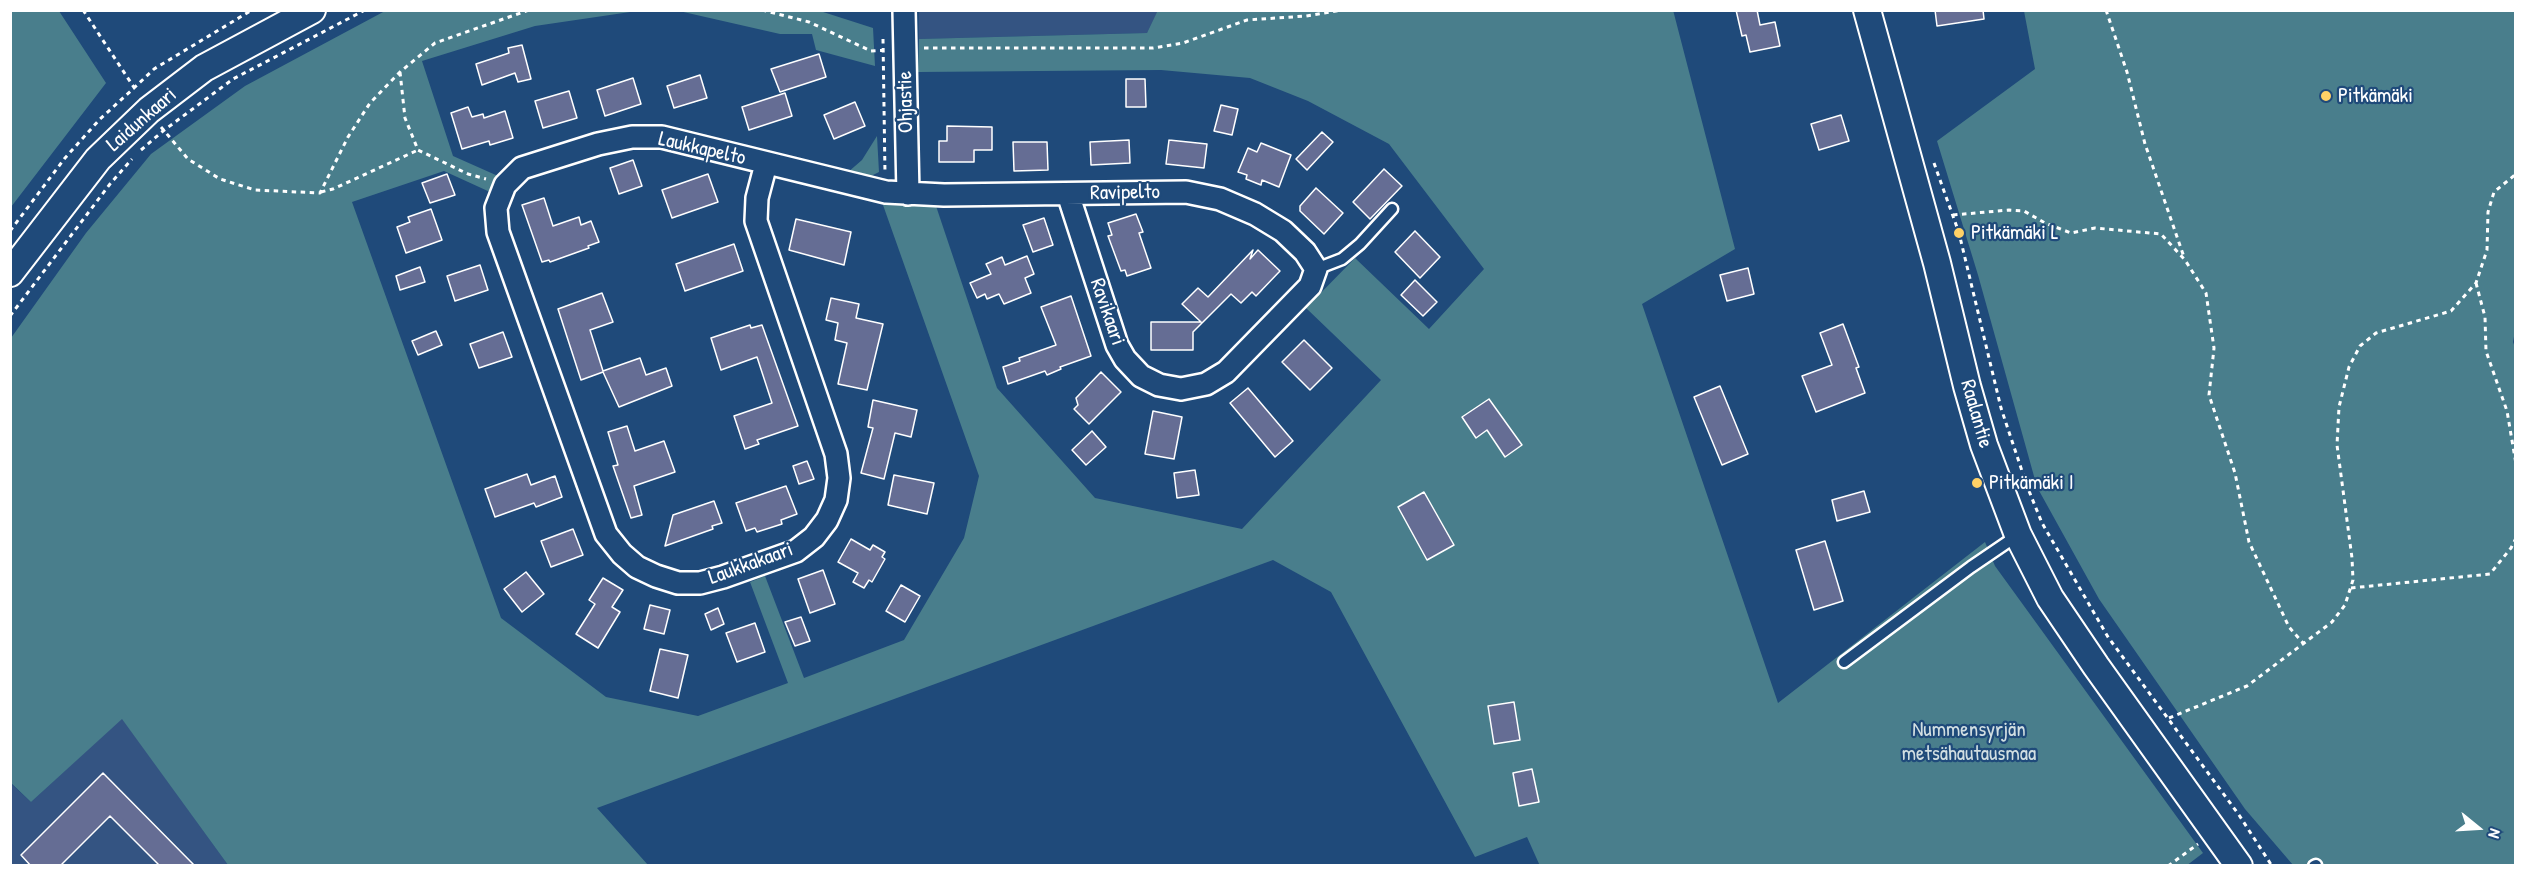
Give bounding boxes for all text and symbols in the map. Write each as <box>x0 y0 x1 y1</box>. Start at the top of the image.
street label: Ohjastie <box>893 71 919 133</box>
street label: Laidunkaari <box>102 83 182 157</box>
place label: Pitkämäki <box>2338 83 2413 109</box>
marker: Pitkämäki <box>2319 89 2333 103</box>
street label: Laukkapelto <box>656 127 748 171</box>
street label: Ravipelto <box>1090 180 1160 206</box>
place label: Pitkämäki L <box>1971 220 2059 246</box>
marker: Pitkämäki L <box>1952 226 1966 240</box>
street label: Ravikaari <box>1084 275 1130 349</box>
street label: Raalantie <box>1954 377 1998 451</box>
place label: Pitkämäki I <box>1989 470 2074 496</box>
marker: Pitkämäki I <box>1970 476 1984 490</box>
street label: Laukkakaari <box>705 537 797 591</box>
park label: Nummensyrjän metsähautausmaa <box>1902 717 2036 767</box>
north arrow <box>2448 798 2508 858</box>
text: N <box>2483 826 2507 841</box>

